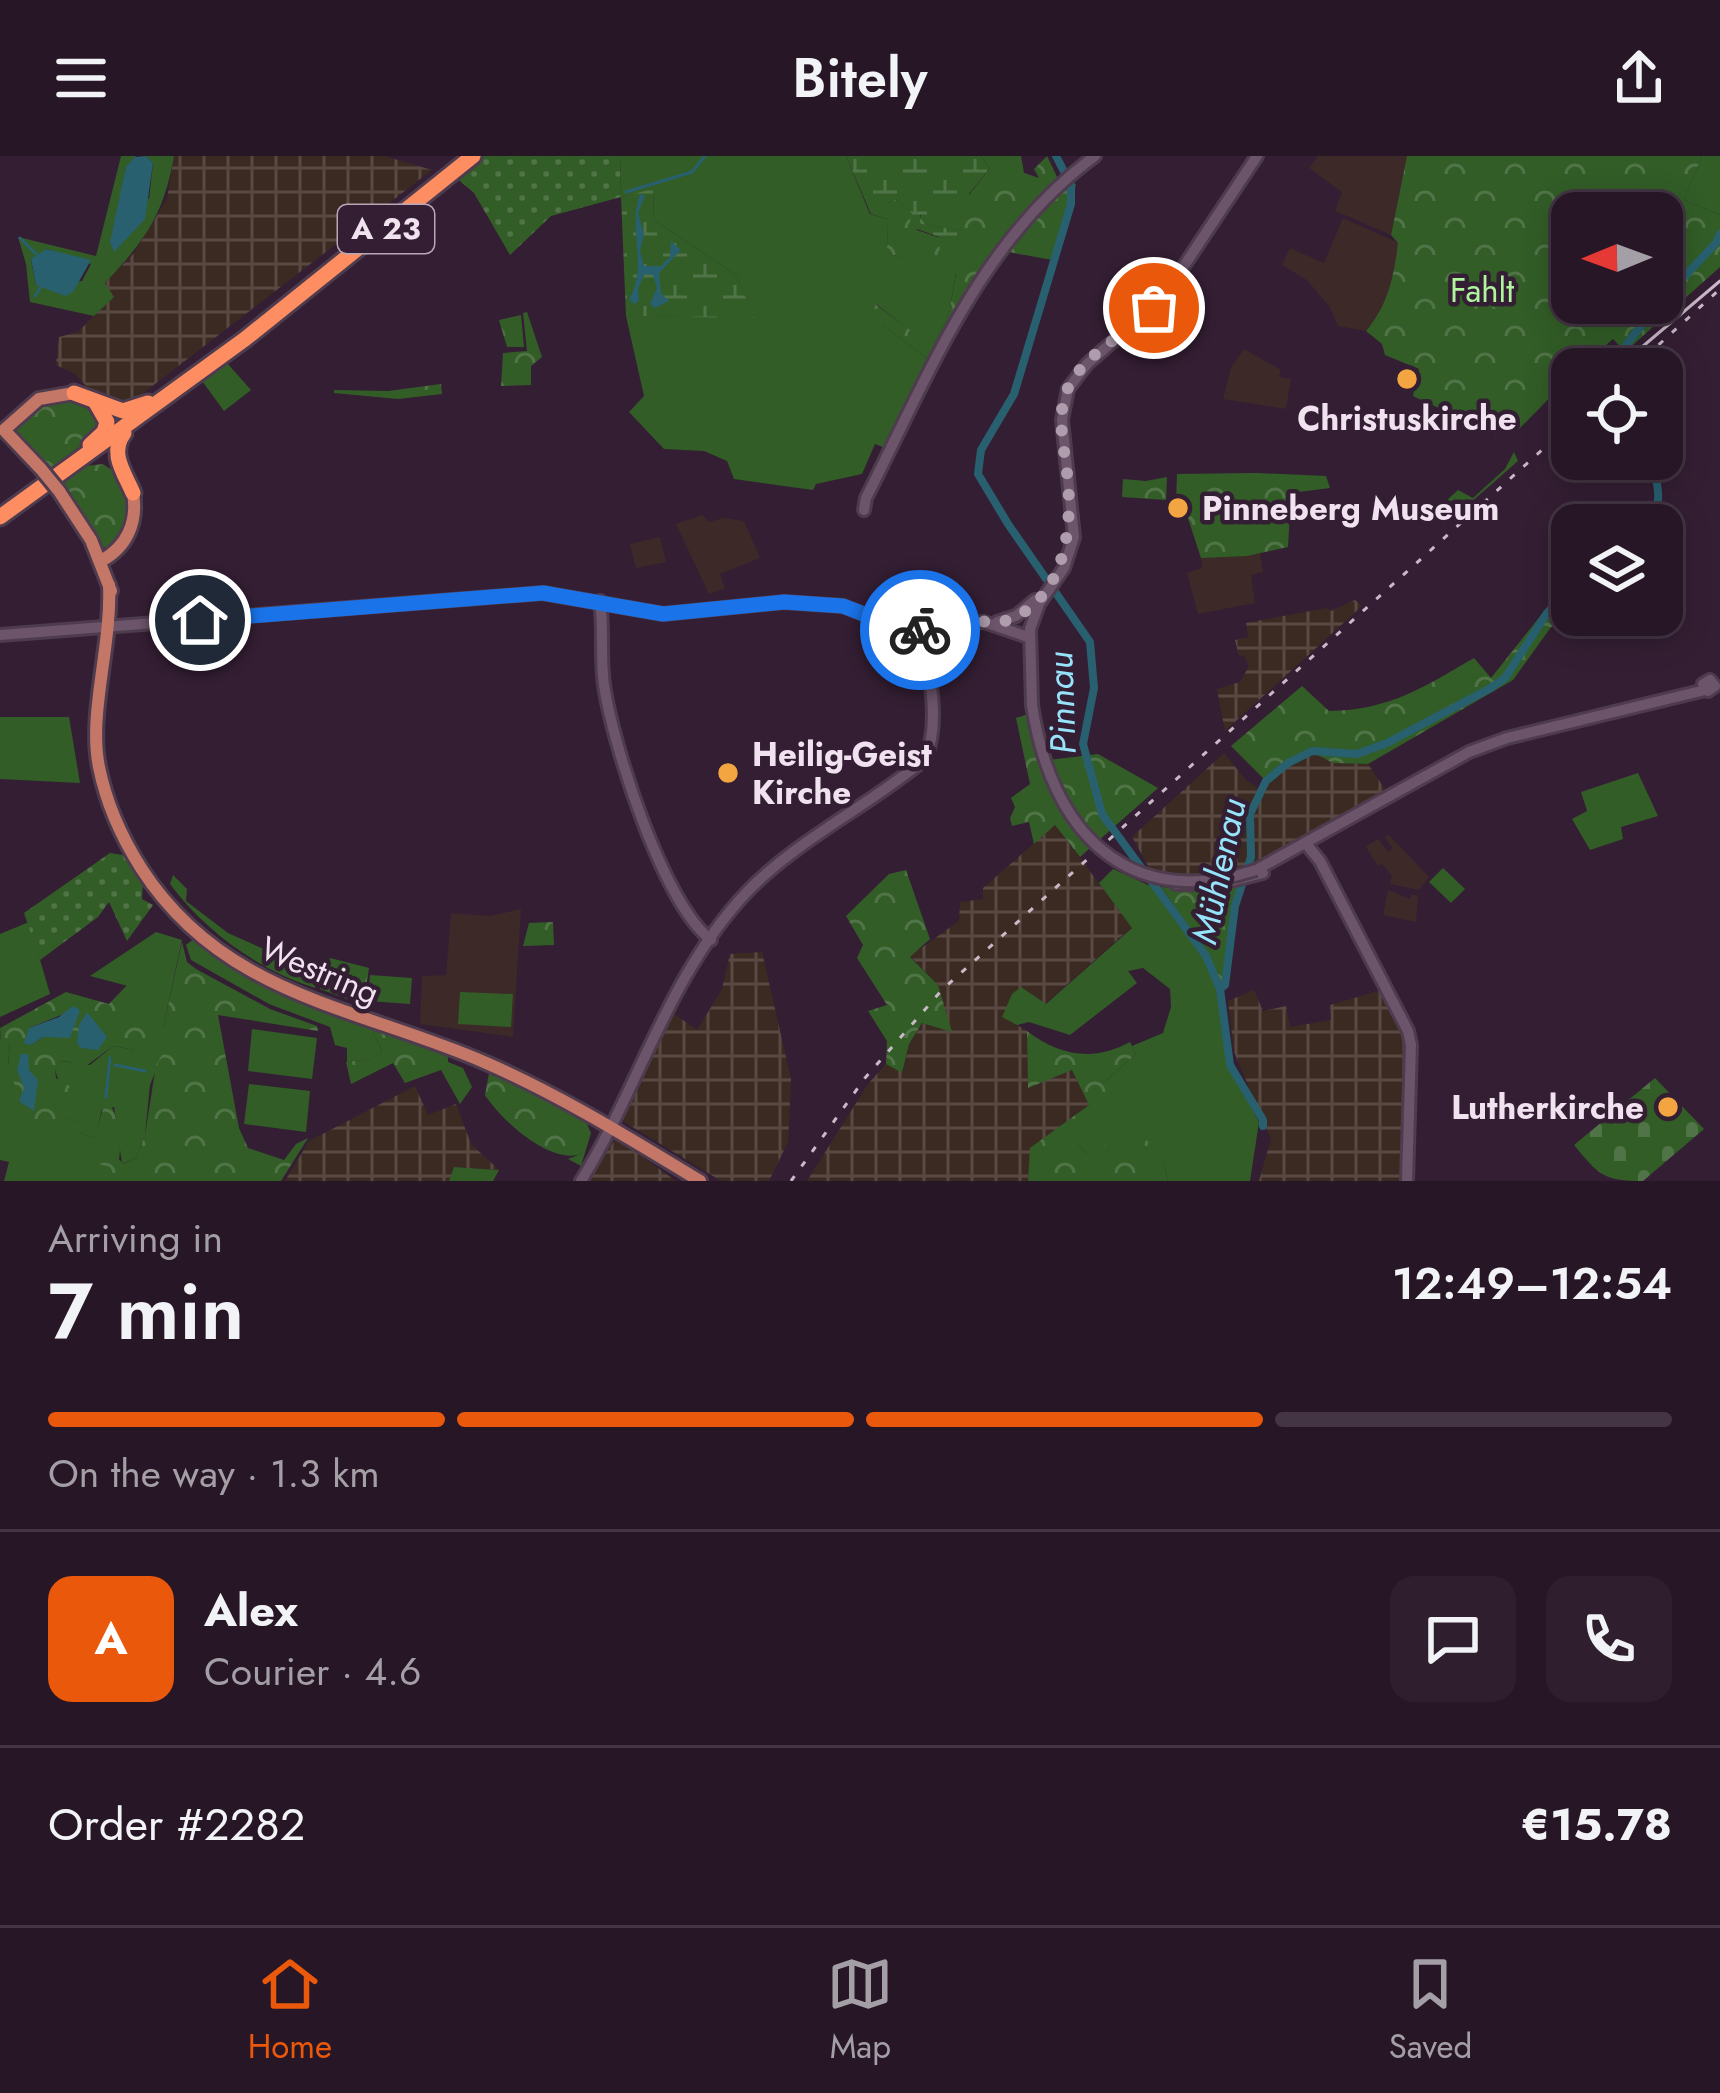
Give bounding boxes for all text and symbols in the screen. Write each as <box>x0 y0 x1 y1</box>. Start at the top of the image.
text: Bitely <box>792 39 928 117</box>
icon: menu <box>48 45 114 111</box>
icon: share <box>1606 45 1672 111</box>
north arrow <box>1551 192 1683 324</box>
map controls <box>1551 192 1683 636</box>
road number: A 23 <box>338 205 434 253</box>
pin <box>1103 257 1205 359</box>
park label: Fahlt <box>1450 267 1514 314</box>
icon: bag <box>1121 275 1187 341</box>
button: locate <box>1551 348 1683 480</box>
marker: Christuskirche <box>1394 366 1420 392</box>
place label: Christuskirche <box>1297 395 1517 442</box>
place label: Pinneberg Museum <box>1202 485 1499 532</box>
marker: Pinneberg Museum <box>1165 495 1191 521</box>
button: layers <box>1551 504 1683 636</box>
pin <box>149 569 251 671</box>
courier <box>860 570 980 690</box>
icon: home <box>167 587 233 653</box>
icon: bike <box>887 597 953 663</box>
water label: Pinnau <box>1033 651 1089 755</box>
place label: Heilig-Geist Kirche <box>752 731 932 816</box>
marker: Heilig-Geist Kirche <box>715 760 741 786</box>
water label: Mühlenau <box>1177 793 1259 949</box>
street label: Westring <box>253 925 386 1016</box>
place label: Lutherkirche <box>1451 1084 1644 1131</box>
marker: Lutherkirche <box>1655 1094 1681 1120</box>
text: Arriving in <box>48 1210 223 1267</box>
text: 12:49–12:54 <box>1392 1251 1672 1316</box>
text: 7 min <box>48 1256 244 1368</box>
text: On the way · 1.3 km <box>48 1445 380 1502</box>
button: chat <box>1390 1576 1516 1702</box>
button: phone <box>1546 1576 1672 1702</box>
text: Alex <box>204 1578 298 1643</box>
text: A <box>94 1606 128 1671</box>
text: Courier · 4.6 <box>204 1643 421 1700</box>
text: Order #2282 <box>48 1792 305 1857</box>
text: €15.78 <box>1521 1792 1672 1857</box>
tab: Home <box>248 1951 332 2070</box>
tab: Map <box>827 1951 893 2070</box>
tab: Saved <box>1389 1951 1472 2070</box>

